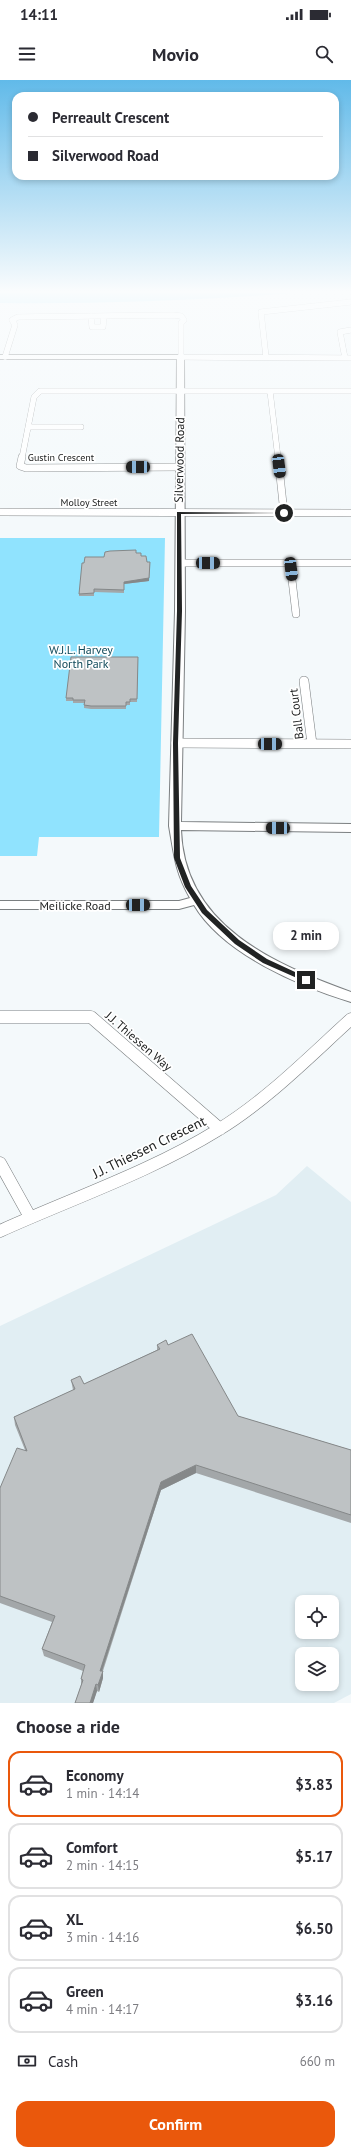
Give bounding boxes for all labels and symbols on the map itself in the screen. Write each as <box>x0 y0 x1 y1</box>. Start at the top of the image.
street label: Silverwood Road <box>171 417 187 503</box>
street label: Gustin Crescent <box>28 451 95 464</box>
car <box>272 453 286 479</box>
car <box>126 461 150 473</box>
street label: Molloy Street <box>61 496 118 509</box>
route start <box>275 504 293 522</box>
car <box>284 556 298 582</box>
car <box>196 557 220 569</box>
park label: W.J.L. Harvey North Park <box>49 642 113 671</box>
street label: Ball Court <box>285 688 307 740</box>
car <box>258 738 282 750</box>
car <box>266 822 290 834</box>
street label: Meilicke Road <box>39 898 111 913</box>
car <box>126 899 150 911</box>
callout: 2 min <box>273 922 339 950</box>
route end <box>297 971 315 989</box>
street label: J.J. Thiessen Way <box>102 1007 176 1074</box>
street label: J.J. Thiessen Crescent <box>88 1112 209 1183</box>

